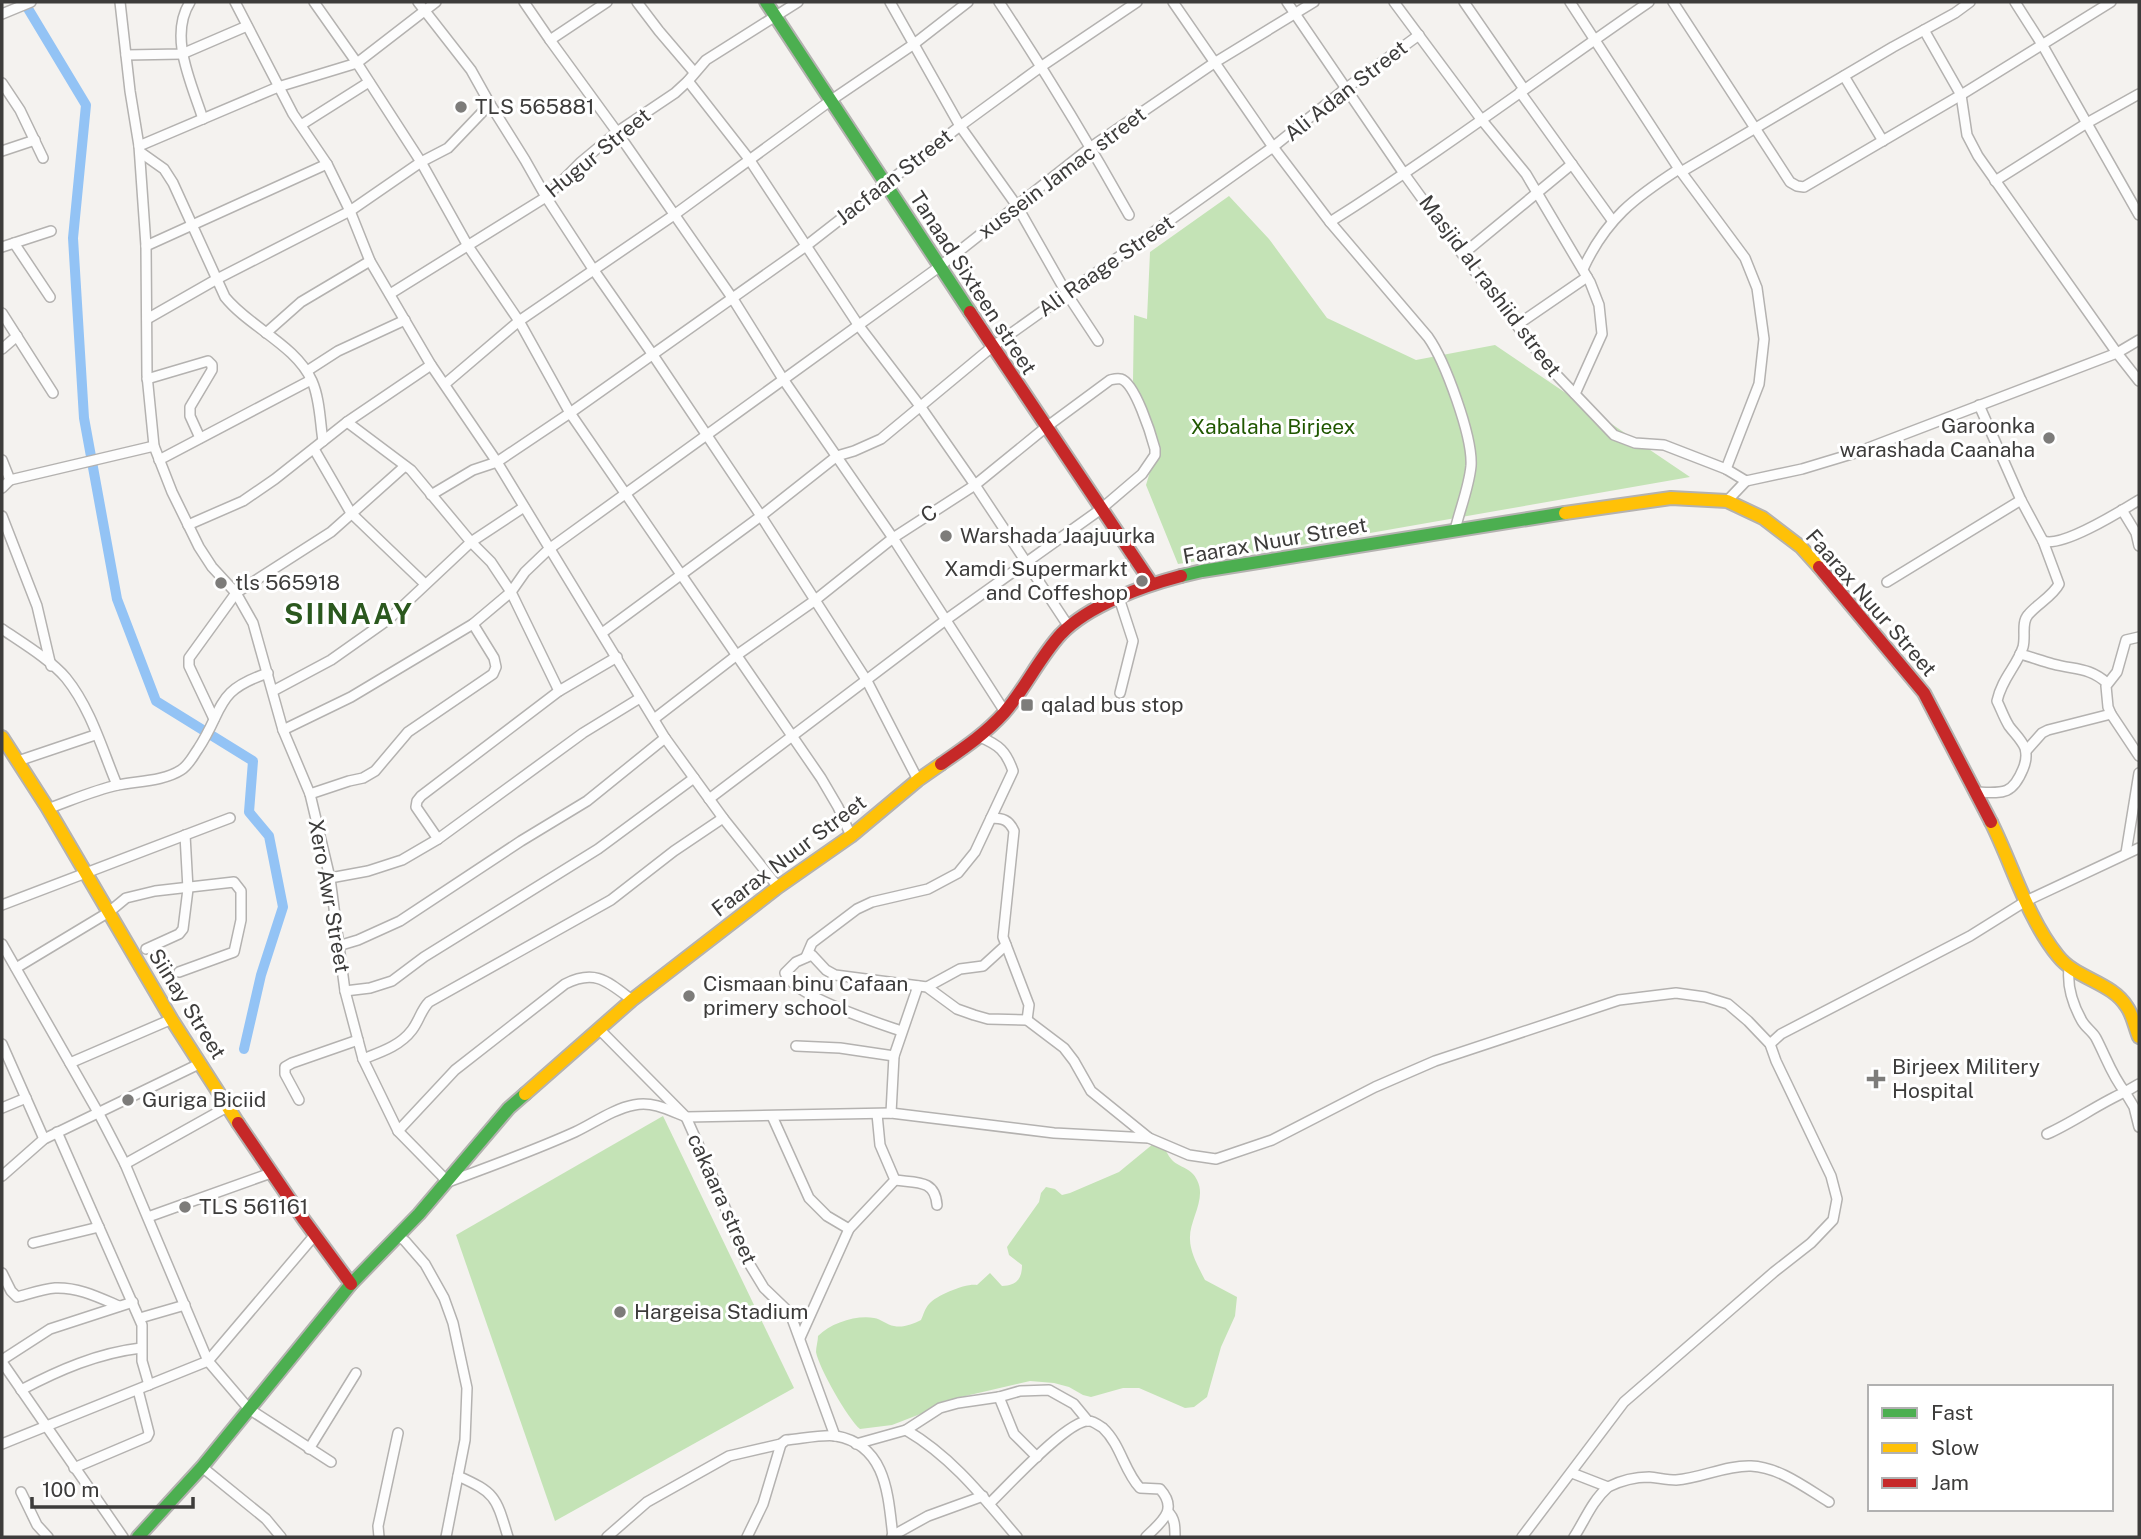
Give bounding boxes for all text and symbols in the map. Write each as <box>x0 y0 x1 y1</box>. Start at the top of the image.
street label: Ali Adan Street <box>1279 35 1412 146</box>
place label: TLS 565881 <box>475 94 595 119</box>
marker: TLS 565881 <box>453 99 469 115</box>
street label: xussein Jamac street <box>973 101 1151 244</box>
street label: Hugur Street <box>540 103 655 203</box>
street label: Jacfaan Street <box>830 123 957 230</box>
street label: Tanaad Sixteen street <box>905 186 1042 379</box>
street label: Masjid al rashiid street <box>1414 190 1567 381</box>
street label: Ali Raage Street <box>1033 210 1178 322</box>
place label: Garoonka warashada Caanaha <box>1839 413 2035 462</box>
park label: Xabalaha Birjeex <box>1191 414 1355 439</box>
marker: Garoonka warashada Caanaha <box>2041 430 2057 446</box>
street label: C <box>916 499 942 528</box>
street label: Faarax Nuur Street <box>1181 512 1369 569</box>
place label: Warshada Jaajuurka <box>960 523 1155 548</box>
street label: Faarax Nuur Street <box>1801 524 1942 681</box>
marker: Warshada Jaajuurka <box>938 528 954 544</box>
place label: Xamdi Supermarkt and Coffeshop <box>944 556 1128 605</box>
place label: tls 565918 <box>235 570 340 595</box>
marker: Xamdi Supermarkt and Coffeshop <box>1134 573 1150 589</box>
marker: tls 565918 <box>213 575 229 591</box>
district label: SIINAAY <box>284 597 414 630</box>
place label: qalad bus stop <box>1041 692 1184 717</box>
marker: qalad bus stop <box>1019 697 1035 713</box>
street label: Faarax Nuur Street <box>707 789 871 922</box>
street label: Xero Awr Street <box>304 817 355 975</box>
street label: Siinay Street <box>144 944 231 1064</box>
place label: Cismaan binu Cafaan primery school <box>703 971 908 1020</box>
marker: Cismaan binu Cafaan primery school <box>681 988 697 1004</box>
place label: Birjeex Militery Hospital <box>1892 1054 2040 1103</box>
marker: Birjeex Militery Hospital <box>1866 1069 1886 1089</box>
place label: Guriga Biciid <box>142 1087 266 1112</box>
marker: Guriga Biciid <box>120 1092 136 1108</box>
street label: cakaara street <box>683 1130 762 1268</box>
place label: TLS 561161 <box>199 1194 308 1219</box>
marker: TLS 561161 <box>177 1199 193 1215</box>
place label: Hargeisa Stadium <box>634 1299 808 1324</box>
marker: Hargeisa Stadium <box>612 1304 628 1320</box>
legend <box>1868 1385 2113 1511</box>
text: Fast <box>1931 1400 1973 1425</box>
text: Slow <box>1931 1435 1979 1460</box>
scale bar <box>32 1466 192 1510</box>
text: Jam <box>1931 1470 1969 1495</box>
text: 100 m <box>42 1477 99 1502</box>

